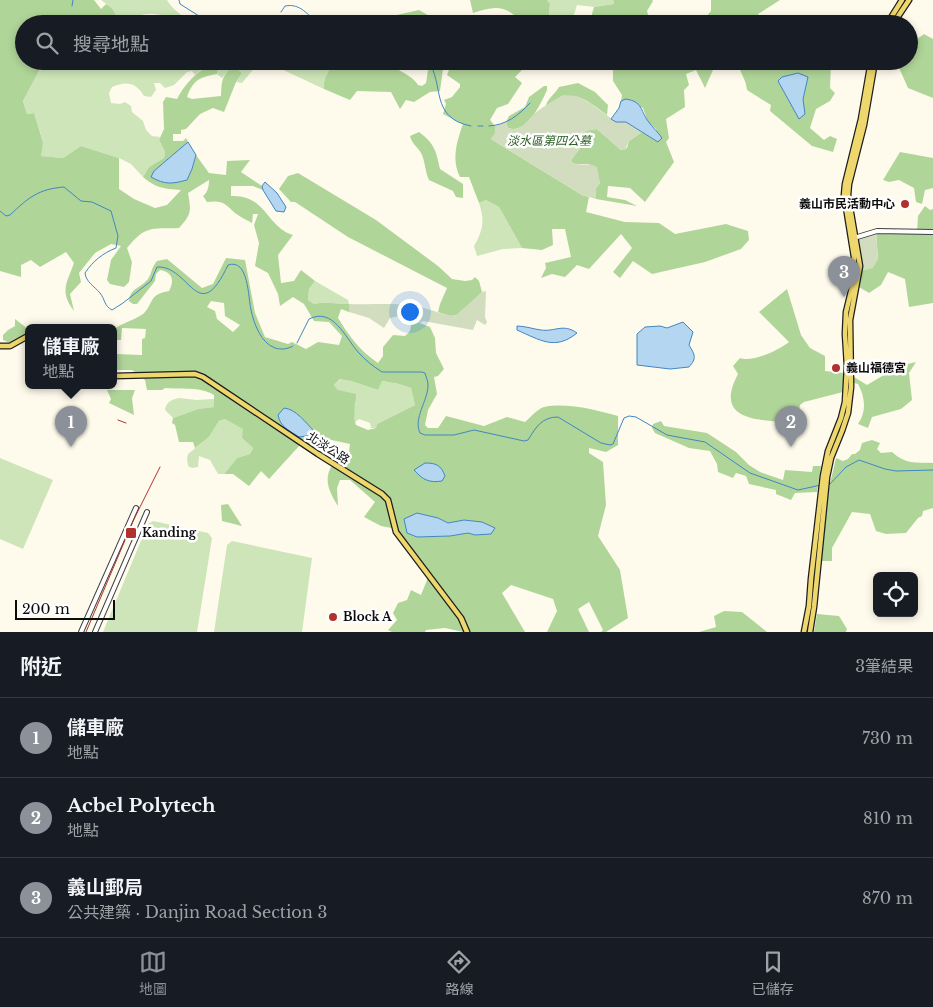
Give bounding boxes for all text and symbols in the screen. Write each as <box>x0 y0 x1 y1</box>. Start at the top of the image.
search box <box>15 15 918 70</box>
icon: search <box>33 29 61 57</box>
text: 搜尋地點 <box>73 33 149 56</box>
park label: 淡水區第四公墓 <box>507 133 593 148</box>
place label: 義山市民活動中心 <box>799 196 895 211</box>
marker: 義山市民活動中心 <box>899 198 911 210</box>
pin: 3 <box>828 256 860 297</box>
your location <box>397 299 423 325</box>
popup <box>25 324 117 389</box>
text: 儲車廠 <box>42 335 100 358</box>
place label: 義山福德宮 <box>846 360 906 375</box>
text: 地點 <box>42 361 75 381</box>
marker: 義山福德宮 <box>830 362 842 374</box>
pin: 1 <box>55 406 87 447</box>
pin: 2 <box>775 406 807 447</box>
street label: 北淡公路 <box>304 428 352 467</box>
place label: Kanding <box>142 525 197 540</box>
marker: Kanding <box>124 526 138 540</box>
map controls <box>873 572 918 617</box>
button: locate <box>873 572 918 617</box>
scale bar <box>15 597 115 620</box>
text: 200 m <box>22 600 70 618</box>
place label: Block A <box>343 609 393 624</box>
marker: Block A <box>327 611 339 623</box>
text: 附近 <box>20 654 62 680</box>
text: 3筆結果 <box>855 656 913 676</box>
text: 儲車廠 <box>67 716 124 739</box>
text: 1 <box>33 728 39 748</box>
text: 730 m <box>862 728 913 748</box>
text: 地點 <box>67 742 99 762</box>
text: Acbel Polytech <box>67 794 216 817</box>
text: 2 <box>31 808 41 828</box>
text: 810 m <box>863 808 913 828</box>
text: 地點 <box>67 820 99 840</box>
text: 義山郵局 <box>67 876 143 899</box>
text: 3 <box>31 888 41 908</box>
text: 870 m <box>862 888 913 908</box>
text: 公共建築 · Danjin Road Section 3 <box>67 902 327 922</box>
tab: 地圖 <box>139 948 167 998</box>
tab: 路線 <box>445 948 473 998</box>
tab: 已儲存 <box>752 948 794 998</box>

